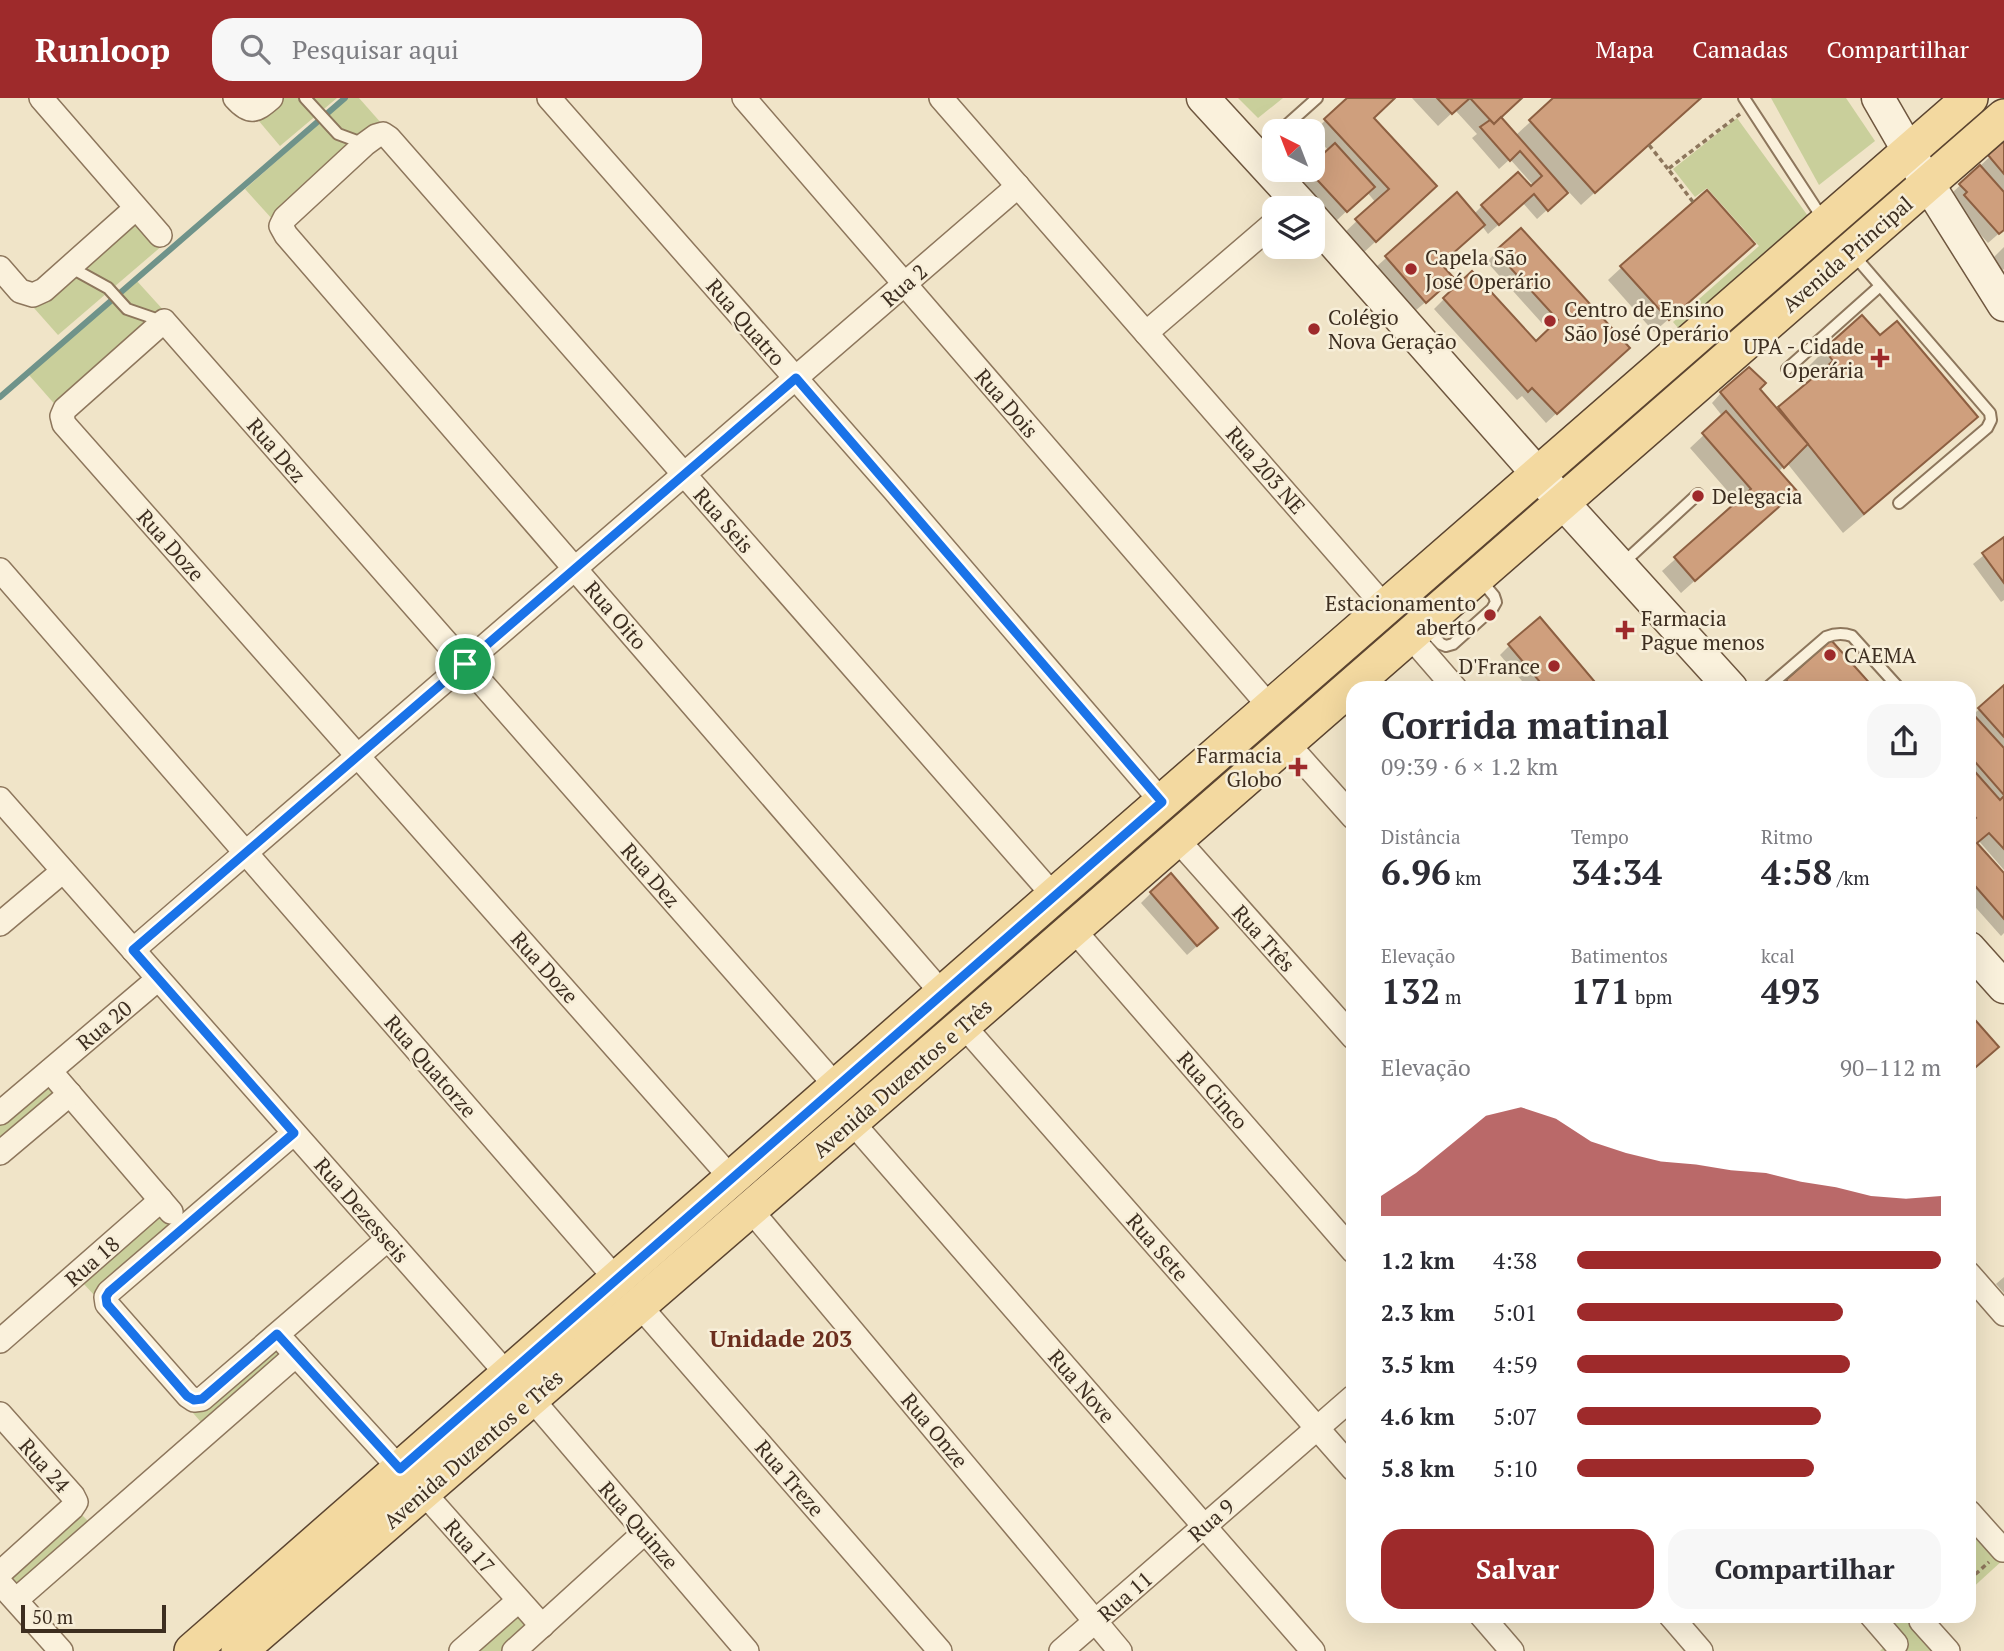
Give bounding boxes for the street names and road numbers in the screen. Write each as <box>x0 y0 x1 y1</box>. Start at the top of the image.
street label: Avenida Principal <box>1776 190 1918 318</box>
street label: Rua 2 <box>875 257 933 313</box>
street label: Rua Quatro <box>700 273 792 371</box>
street label: Rua Dois <box>969 362 1045 444</box>
street label: Rua Dez <box>241 412 313 488</box>
street label: Rua 203 NE <box>1220 420 1312 520</box>
street label: Rua Seis <box>688 481 760 559</box>
street label: Rua Doze <box>131 503 211 587</box>
street label: Rua Oito <box>578 575 654 655</box>
street label: Rua Dez <box>615 837 687 913</box>
street label: Rua Três <box>1226 898 1302 978</box>
street label: Rua Doze <box>505 925 585 1009</box>
street label: Avenida Duzentos e Três <box>806 992 998 1164</box>
street label: Rua 20 <box>71 994 137 1056</box>
street label: Rua Quatorze <box>379 1009 483 1123</box>
street label: Rua Cinco <box>1171 1045 1255 1135</box>
street label: Rua Dezesseis <box>308 1151 416 1269</box>
street label: Rua Sete <box>1121 1207 1195 1287</box>
street label: Rua 18 <box>59 1230 125 1292</box>
street label: Rua Nove <box>1042 1343 1122 1429</box>
street label: Avenida Duzentos e Três <box>377 1363 569 1535</box>
street label: Rua Onze <box>895 1387 975 1473</box>
street label: Rua 24 <box>13 1432 77 1499</box>
street label: Rua Treze <box>749 1434 831 1522</box>
street label: Rua Quinze <box>593 1475 685 1575</box>
street label: Rua 9 <box>1182 1492 1240 1548</box>
street label: Rua 17 <box>439 1513 501 1579</box>
street label: Rua 11 <box>1092 1565 1158 1627</box>

